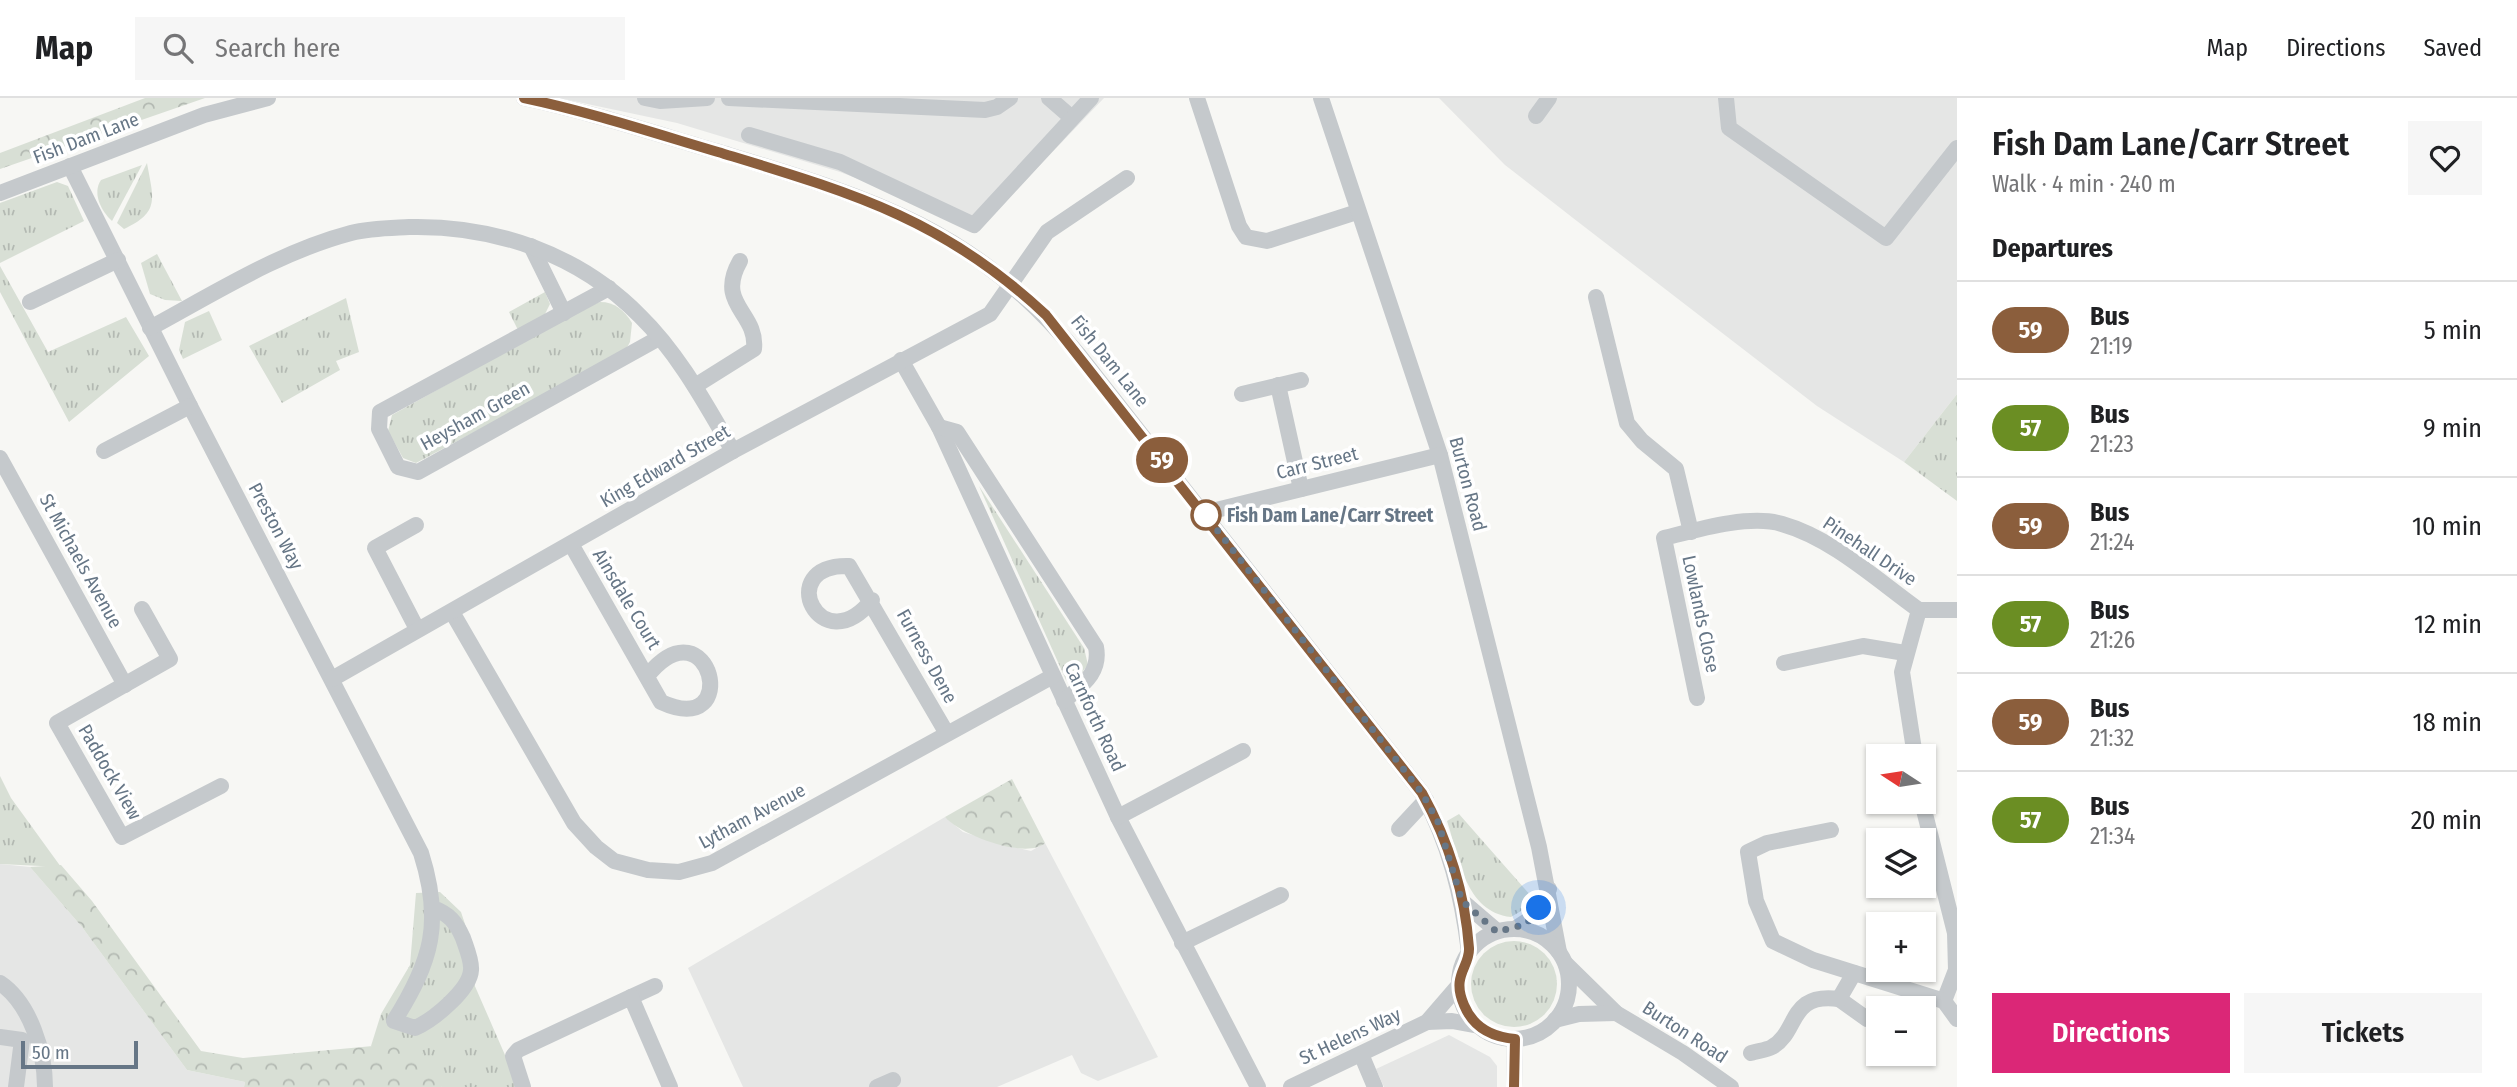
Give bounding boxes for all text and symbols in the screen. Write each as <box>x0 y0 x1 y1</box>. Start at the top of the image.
search box <box>135 17 625 80</box>
text: Map <box>35 28 93 68</box>
icon: search <box>159 29 197 67</box>
text: Search here <box>215 33 340 64</box>
text: Map <box>2207 34 2248 62</box>
text: Directions <box>2286 34 2385 62</box>
text: Saved <box>2423 34 2482 62</box>
street label: Fish Dam Lane <box>30 107 142 169</box>
button: heart <box>2408 121 2482 195</box>
text: Fish Dam Lane/Carr Street <box>1992 124 2349 164</box>
text: Walk · 4 min · 240 m <box>1992 170 2176 198</box>
text: Departures <box>1992 233 2113 264</box>
text: Bus <box>2090 301 2129 332</box>
street label: Fish Dam Lane <box>1066 311 1154 411</box>
text: 5 min <box>2424 315 2482 346</box>
text: 59 <box>2019 316 2042 344</box>
text: 21:19 <box>2090 332 2133 360</box>
street label: Heysham Green <box>416 377 534 455</box>
text: Bus <box>2090 399 2129 430</box>
text: 9 min <box>2423 413 2482 444</box>
text: 57 <box>2020 414 2041 442</box>
street label: King Edward Street <box>596 419 735 512</box>
text: 21:23 <box>2090 430 2134 458</box>
street label: Burton Road <box>1444 434 1492 534</box>
line badge: 59 <box>1130 437 1194 483</box>
street label: Carr Street <box>1274 442 1361 484</box>
text: 59 <box>1150 446 1174 474</box>
street label: Preston Way <box>244 479 309 574</box>
street label: St Michaels Avenue <box>35 490 127 632</box>
text: Bus <box>2090 497 2129 528</box>
marker: Fish Dam Lane/Carr Street <box>1191 500 1221 530</box>
place label: Fish Dam Lane/Carr Street <box>1227 504 1434 527</box>
street label: Pinehall Drive <box>1819 511 1921 591</box>
text: 10 min <box>2412 511 2482 542</box>
text: 59 <box>2019 512 2042 540</box>
text: 21:24 <box>2090 528 2134 556</box>
street label: Ainsdale Court <box>588 545 666 654</box>
street label: Lowlands Close <box>1677 553 1725 675</box>
text: Bus <box>2090 595 2129 626</box>
street label: Furness Dene <box>892 605 962 707</box>
text: 12 min <box>2414 609 2482 640</box>
text: 57 <box>2020 610 2041 638</box>
text: 21:26 <box>2090 626 2135 654</box>
street label: Carnforth Road <box>1060 659 1130 775</box>
text: Bus <box>2090 693 2129 724</box>
text: 18 min <box>2413 707 2482 738</box>
text: 59 <box>2019 708 2042 736</box>
street label: Paddock View <box>73 720 147 824</box>
text: 21:32 <box>2090 724 2134 752</box>
north arrow <box>1866 744 1936 814</box>
map controls <box>1866 744 1936 1066</box>
street label: Lytham Avenue <box>695 778 809 854</box>
text: Bus <box>2090 791 2129 822</box>
text: 20 min <box>2411 805 2482 836</box>
text: 57 <box>2020 806 2041 834</box>
text: 21:34 <box>2090 822 2135 850</box>
button: layers <box>1866 828 1936 898</box>
your location <box>1521 890 1556 925</box>
button: + <box>1866 912 1936 982</box>
button: Directions <box>1992 993 2230 1073</box>
button: Tickets <box>2244 993 2482 1073</box>
street label: Burton Road <box>1638 996 1732 1068</box>
button: − <box>1866 996 1936 1066</box>
street label: St Helens Way <box>1296 1002 1405 1069</box>
scale bar <box>21 1038 138 1070</box>
text: 50 m <box>32 1041 70 1064</box>

